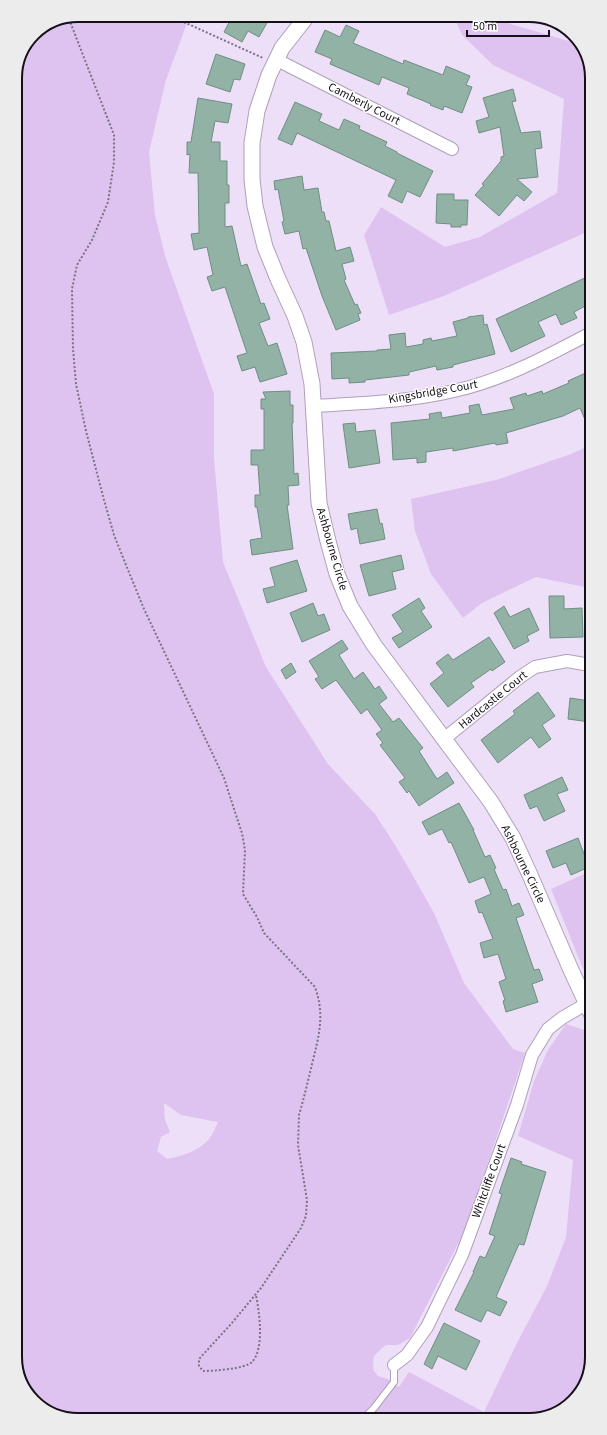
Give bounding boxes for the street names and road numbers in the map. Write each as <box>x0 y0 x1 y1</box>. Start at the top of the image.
street label: Camberly Court <box>325 79 403 129</box>
street label: Kingsbridge Court <box>387 376 479 408</box>
street label: Ashbourne Circle <box>312 506 352 592</box>
street label: Hardcastle Court <box>455 667 531 733</box>
street label: Ashbourne Circle <box>497 822 549 906</box>
street label: Whitcliffe Court <box>468 1142 510 1220</box>

